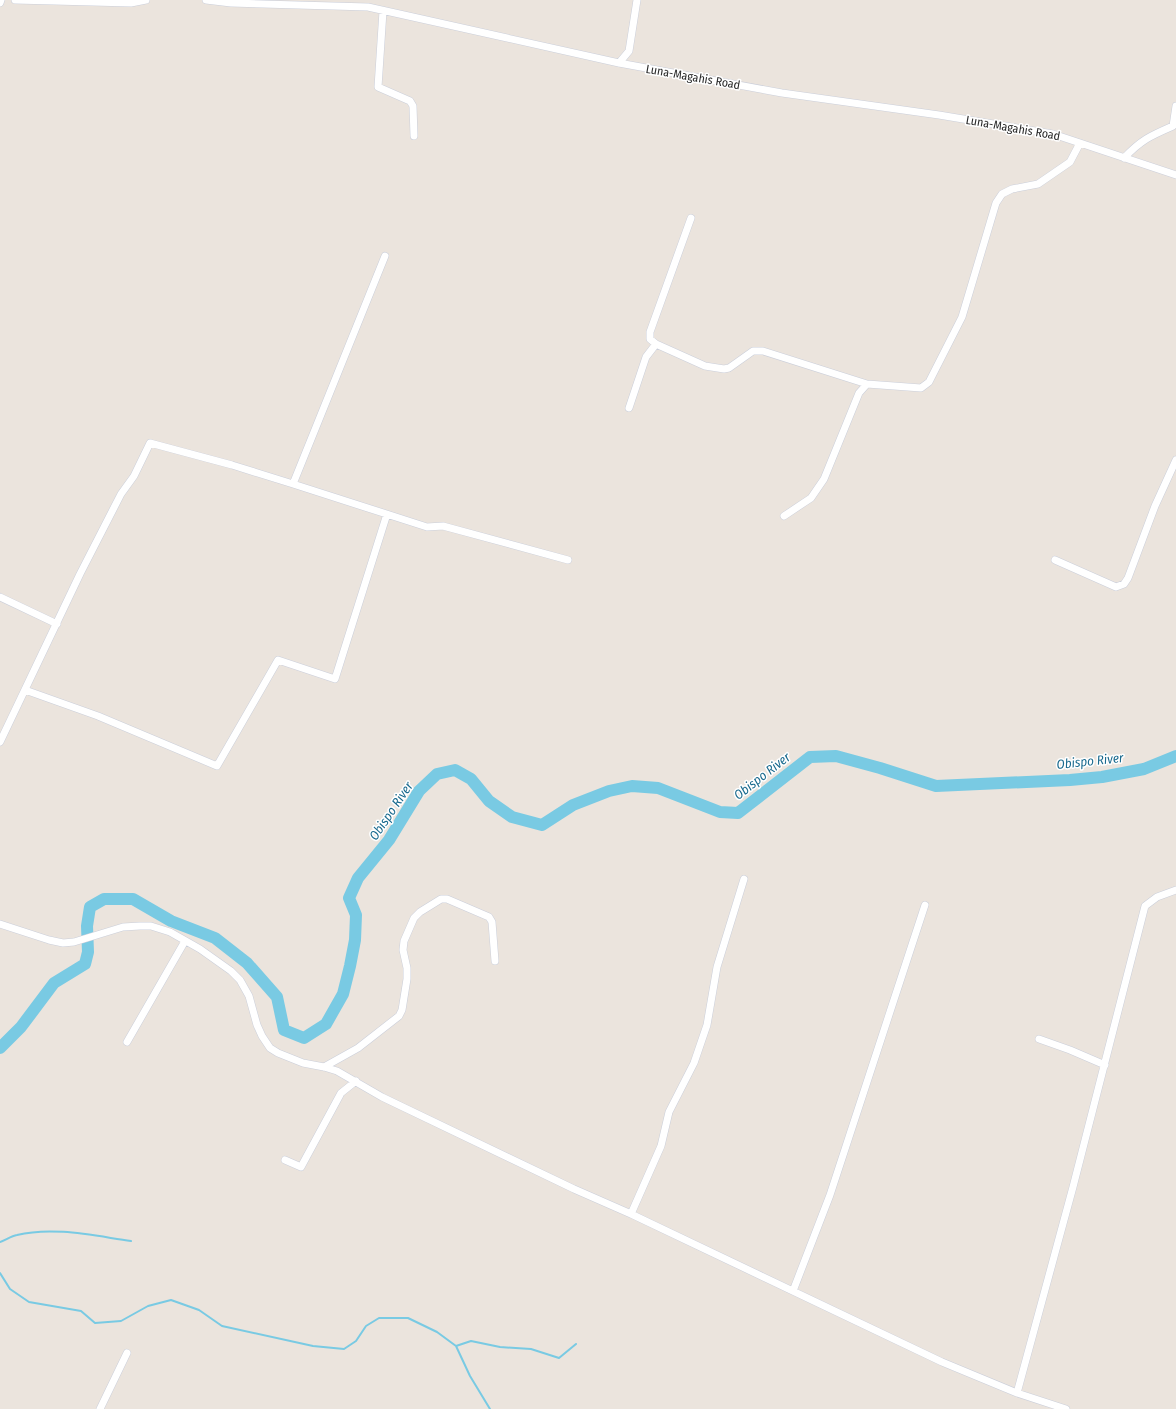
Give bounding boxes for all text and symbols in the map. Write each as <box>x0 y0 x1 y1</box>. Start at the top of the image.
street label: Luna-Magahis Road <box>645 62 741 92</box>
street label: Luna-Magahis Road <box>965 113 1061 143</box>
water label: Obispo River <box>731 749 793 803</box>
water label: Obispo River <box>1056 750 1125 772</box>
water label: Obispo River <box>366 779 416 843</box>

